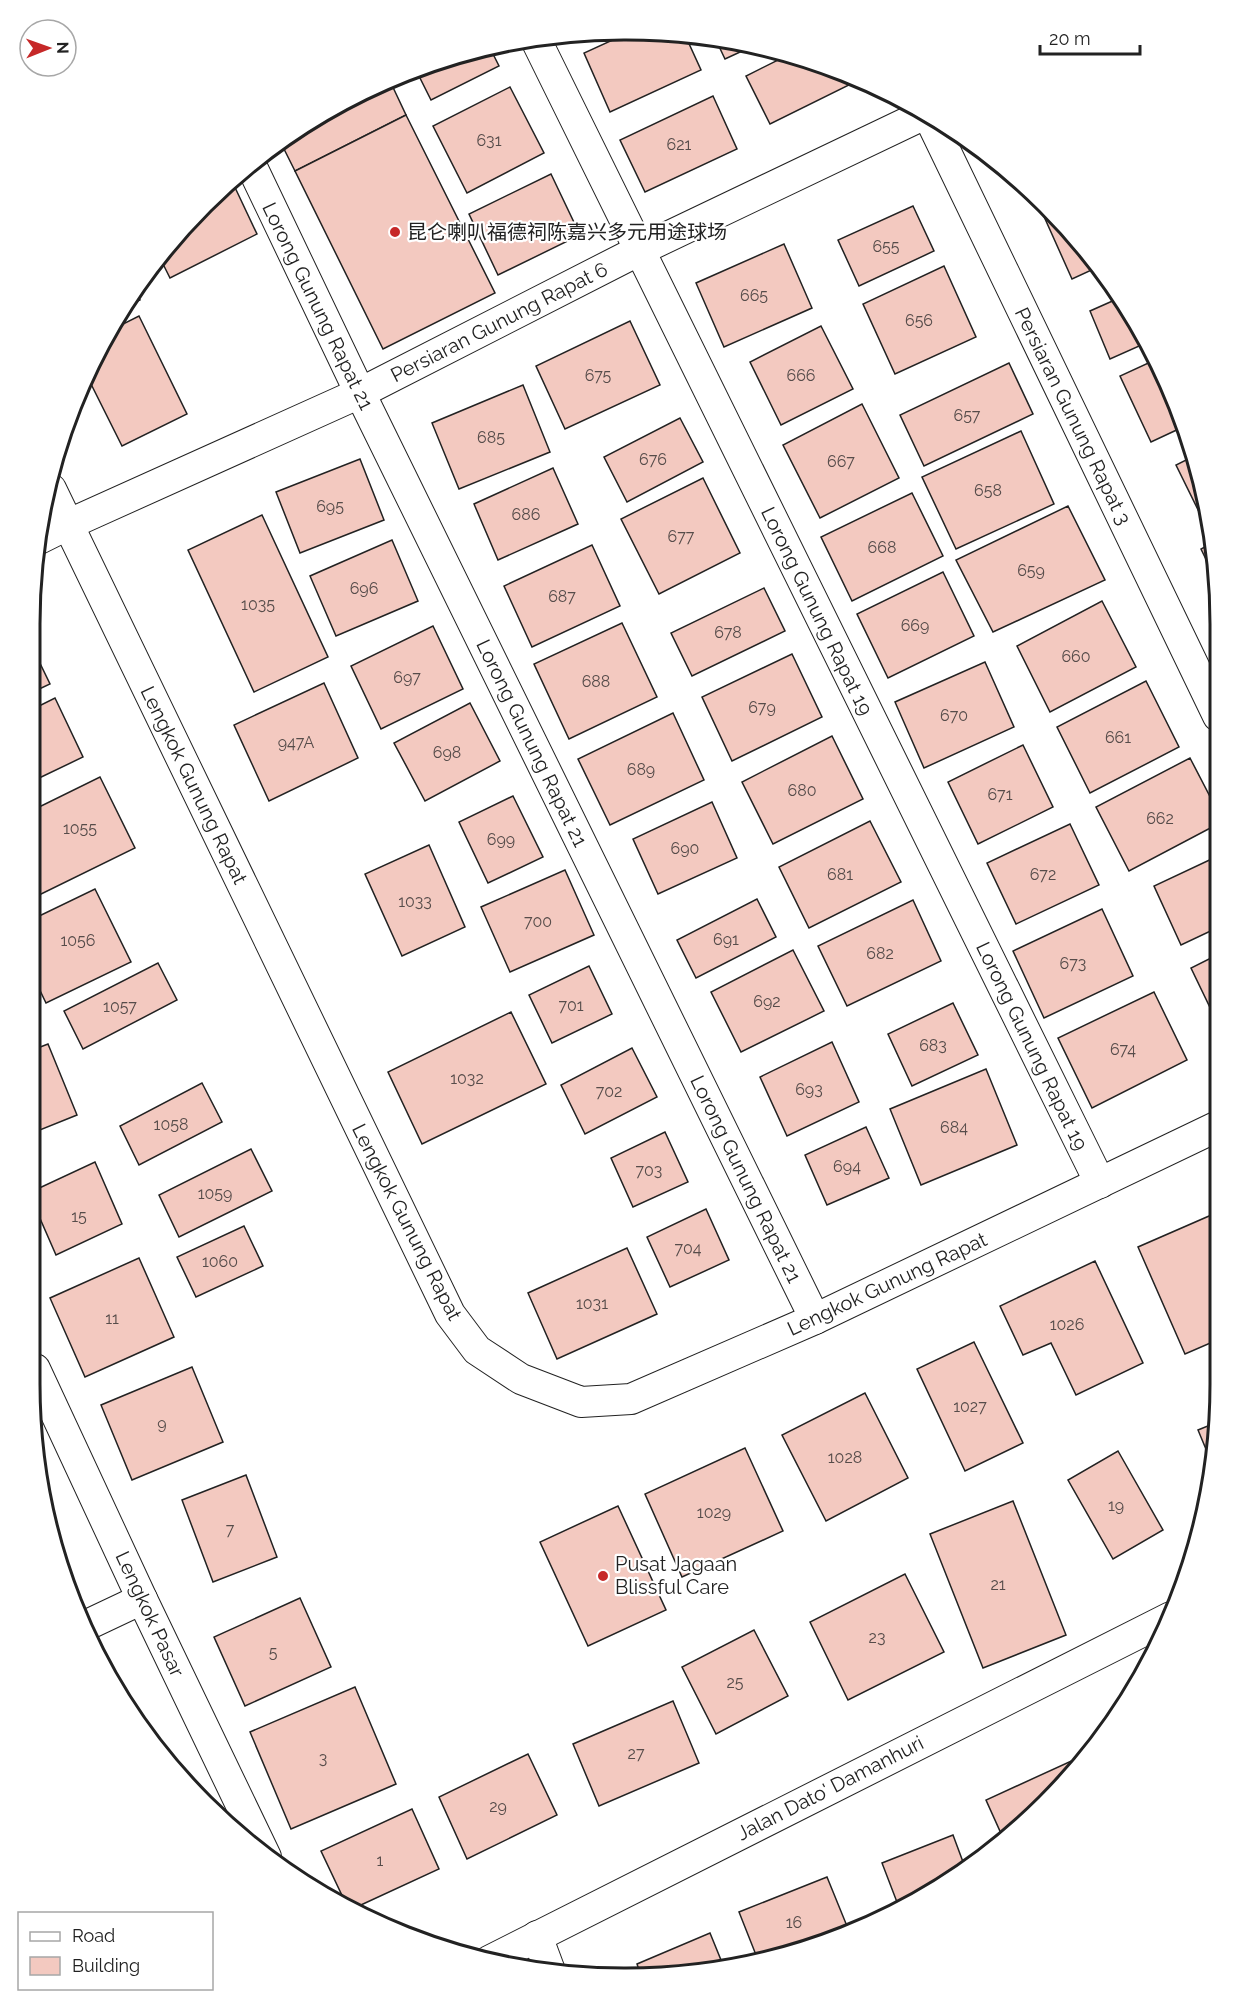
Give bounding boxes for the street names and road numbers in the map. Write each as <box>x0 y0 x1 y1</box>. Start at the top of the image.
street label: Lorong Gunung Rapat 21 <box>257 198 379 414</box>
street label: Persiaran Gunung Rapat 6 <box>387 257 611 387</box>
street label: Persiaran Gunung Rapat 3 <box>1010 303 1136 529</box>
street label: Lorong Gunung Rapat 19 <box>756 503 878 719</box>
street label: Lorong Gunung Rapat 21 <box>471 635 593 851</box>
street label: Lengkok Gunung Rapat <box>136 682 253 888</box>
street label: Lorong Gunung Rapat 19 <box>971 938 1093 1154</box>
street label: Lorong Gunung Rapat 21 <box>685 1071 807 1287</box>
street label: Lengkok Gunung Rapat <box>347 1120 467 1325</box>
street label: Lengkok Gunung Rapat <box>783 1227 991 1341</box>
street label: Lengkok Pasar <box>110 1547 190 1681</box>
street label: Jalan Dato' Damanhuri <box>733 1730 927 1846</box>

